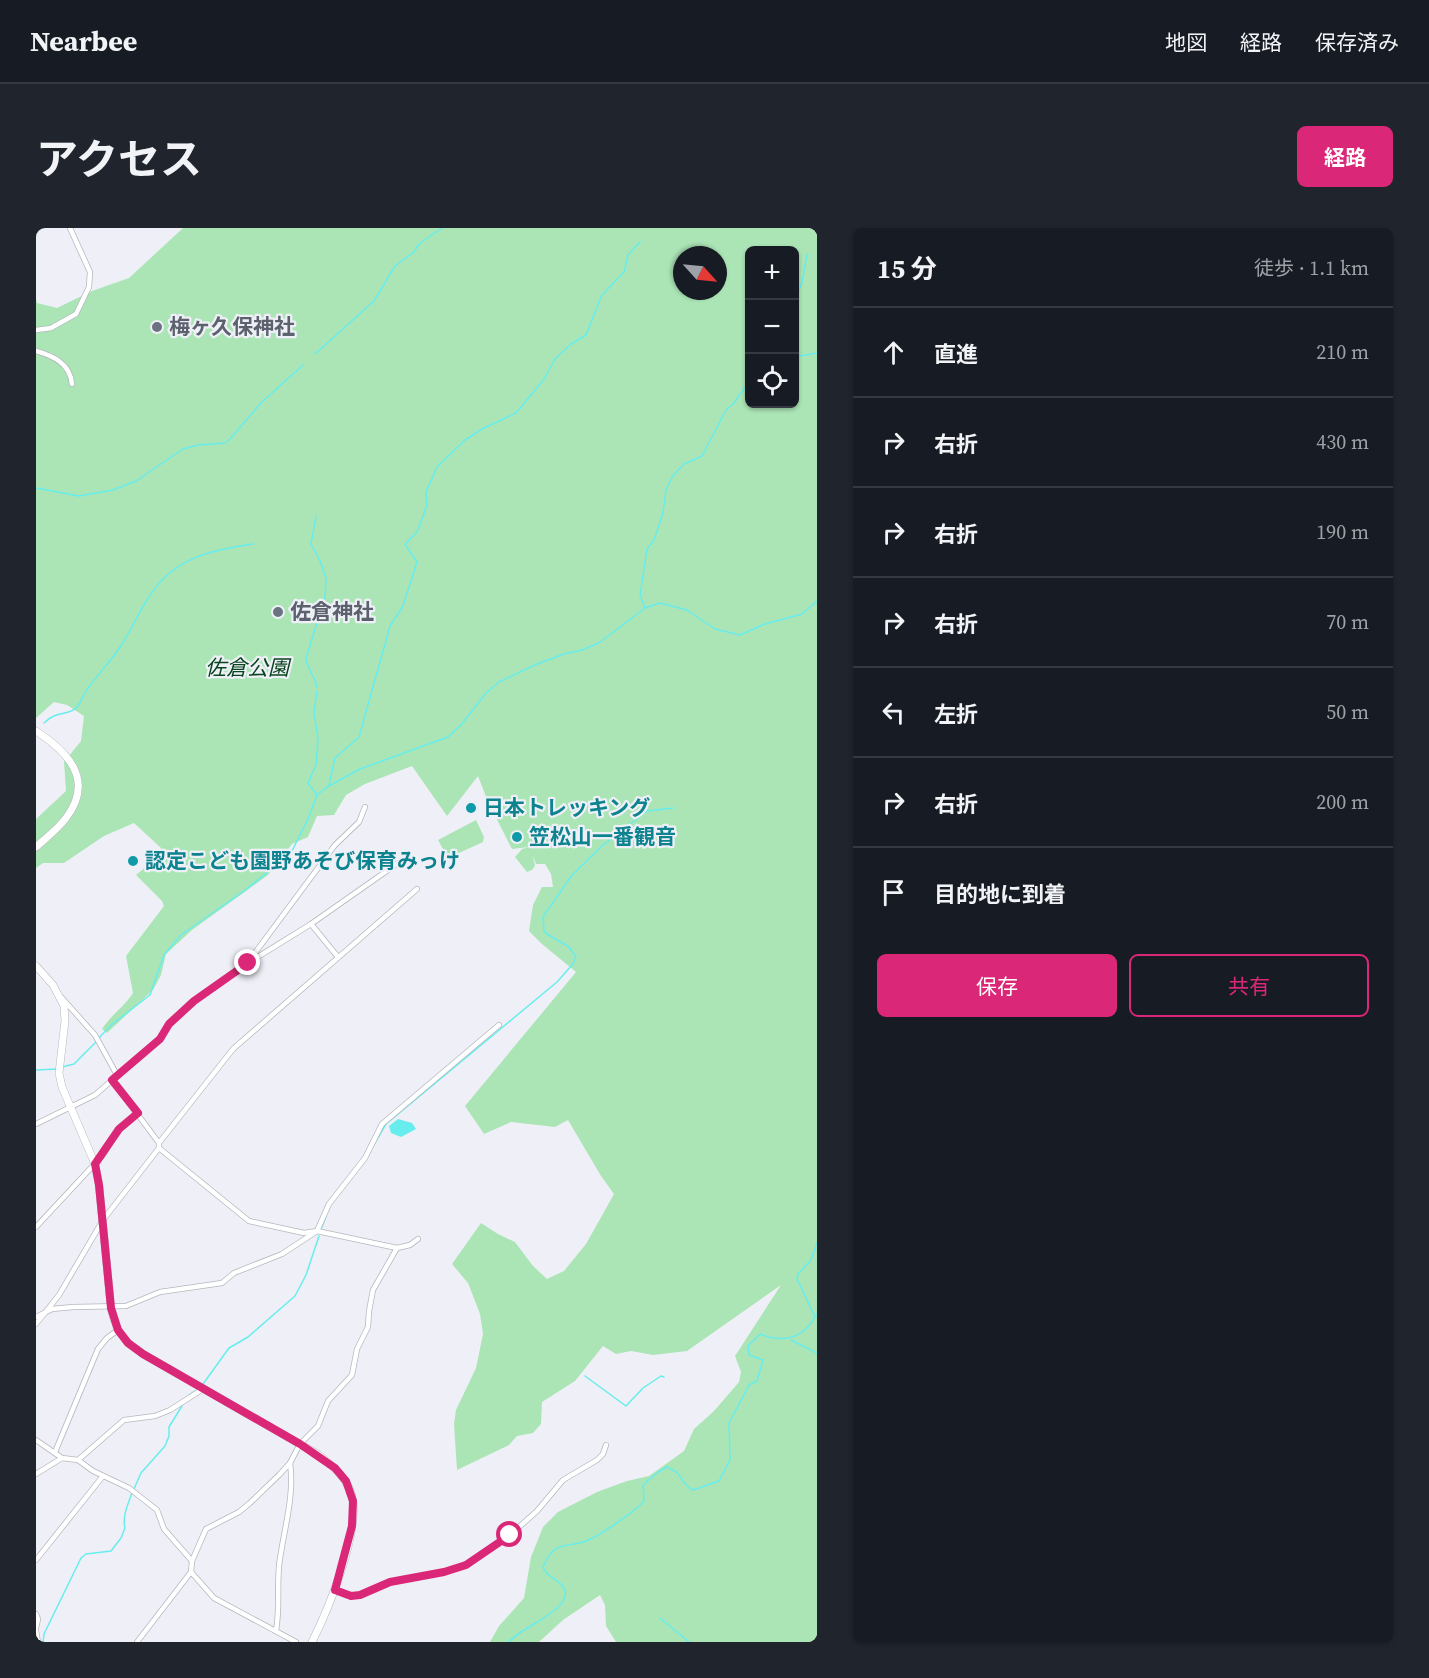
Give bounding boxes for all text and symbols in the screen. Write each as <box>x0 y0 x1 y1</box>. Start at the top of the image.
text: Nearbee <box>30 22 137 60</box>
text: 地図 <box>1165 28 1207 57</box>
text: 経路 <box>1240 28 1282 57</box>
text: 保存済み <box>1315 28 1399 57</box>
button: 経路 <box>1297 126 1393 187</box>
text: アクセス <box>36 130 202 188</box>
north arrow <box>673 246 727 300</box>
map controls <box>745 246 799 408</box>
button: + <box>745 246 799 300</box>
text: 15 分 <box>877 251 937 287</box>
text: 徒歩 · 1.1 km <box>1254 254 1369 282</box>
button: − <box>745 300 799 354</box>
place label: 梅ヶ久保神社 <box>169 312 295 341</box>
marker: 梅ヶ久保神社 <box>150 320 164 334</box>
icon: ahead <box>877 336 910 369</box>
text: 210 m <box>1316 338 1369 366</box>
text: 直進 <box>934 339 978 369</box>
button: locate <box>745 354 799 408</box>
icon: right <box>877 426 910 459</box>
text: 430 m <box>1316 428 1369 456</box>
text: 右折 <box>934 429 978 459</box>
icon: right <box>877 516 910 549</box>
text: 190 m <box>1316 518 1369 546</box>
text: 右折 <box>934 519 978 549</box>
place label: 佐倉神社 <box>290 597 374 626</box>
marker: 佐倉神社 <box>271 605 285 619</box>
icon: right <box>877 606 910 639</box>
text: 70 m <box>1326 608 1369 636</box>
text: 右折 <box>934 609 978 639</box>
park label: 佐倉公園 <box>205 653 292 682</box>
icon: left <box>877 696 910 729</box>
text: 50 m <box>1326 698 1369 726</box>
text: 左折 <box>934 699 978 729</box>
icon: right <box>877 786 910 819</box>
text: 200 m <box>1316 788 1369 816</box>
text: 右折 <box>934 789 978 819</box>
place label: 日本トレッキング <box>483 793 650 822</box>
marker: 日本トレッキング <box>464 801 478 815</box>
place label: 笠松山一番観音 <box>529 822 676 851</box>
marker: 笠松山一番観音 <box>510 830 524 844</box>
place label: 認定こども園野あそび保育みっけ <box>145 846 460 875</box>
marker: 認定こども園野あそび保育みっけ <box>126 854 140 868</box>
icon: arrive <box>877 876 910 909</box>
text: 目的地に到着 <box>934 879 1066 909</box>
route end <box>234 949 260 975</box>
button: 保存 <box>877 954 1117 1017</box>
button: 共有 <box>1129 954 1369 1017</box>
route start <box>496 1521 522 1547</box>

